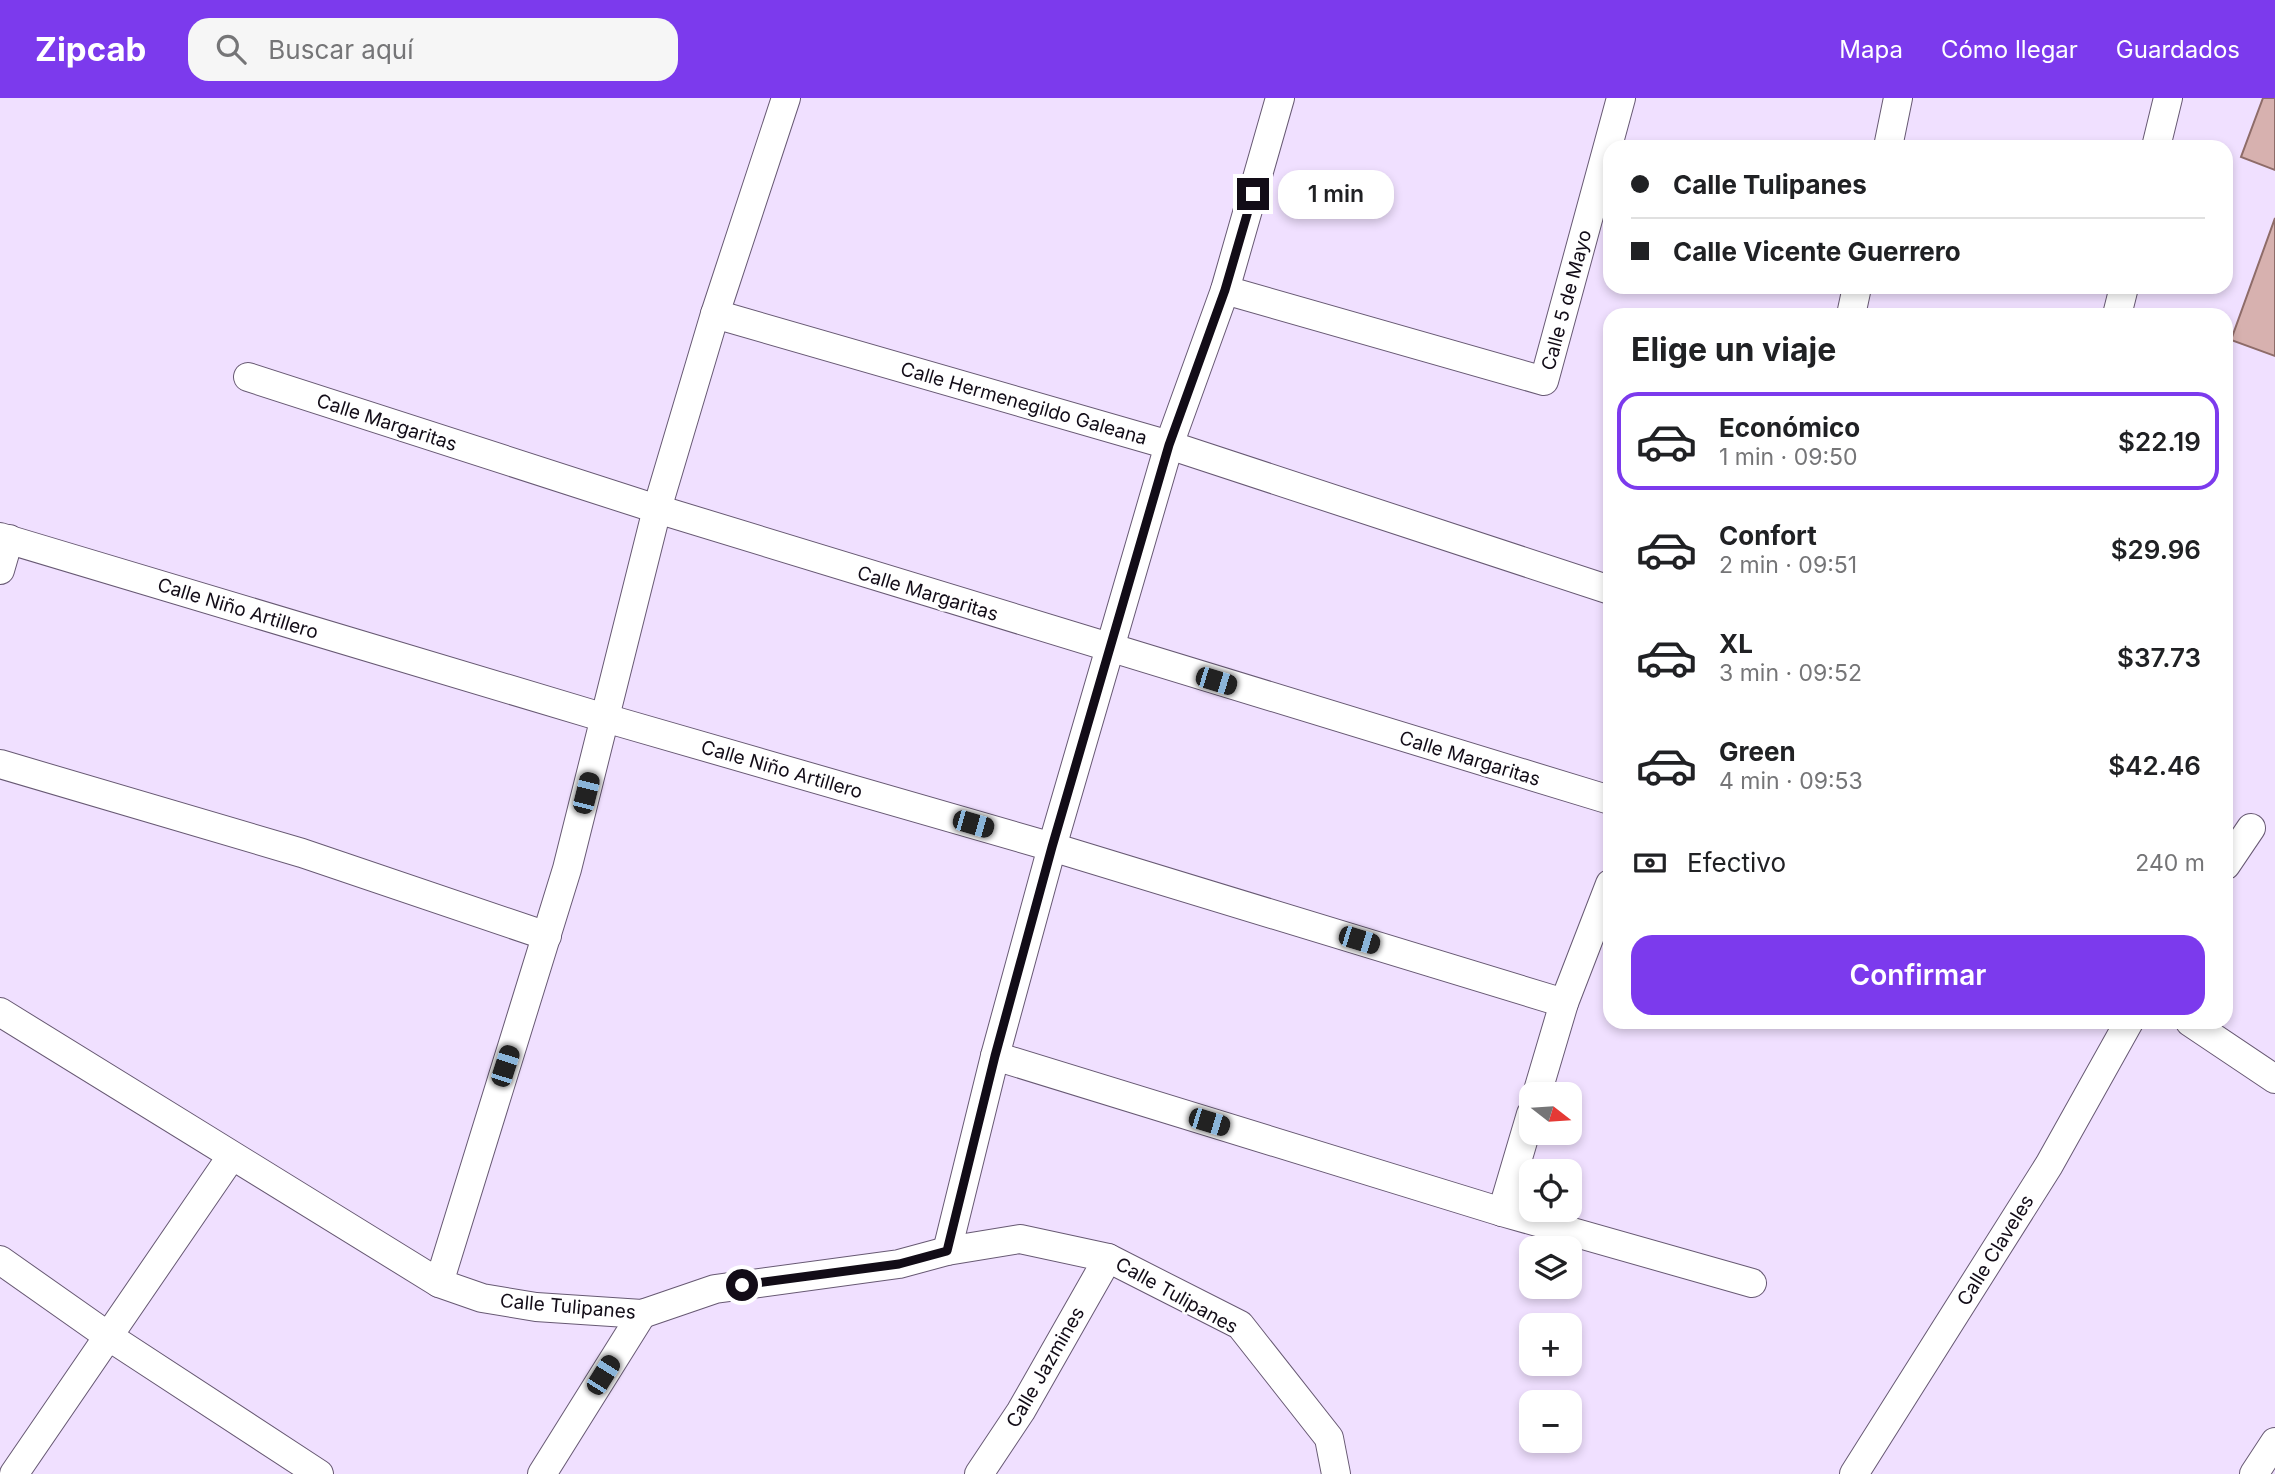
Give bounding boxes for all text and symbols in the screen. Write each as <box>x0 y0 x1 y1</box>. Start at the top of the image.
search box <box>188 18 678 81</box>
text: Zipcab <box>35 29 146 69</box>
icon: search <box>212 30 250 68</box>
text: Buscar aquí <box>268 34 413 65</box>
text: Mapa <box>1839 35 1903 64</box>
text: Cómo llegar <box>1941 35 2078 64</box>
text: Guardados <box>2116 35 2240 64</box>
text: Calle Tulipanes <box>1673 169 1867 200</box>
callout: 1 min <box>1278 170 1393 218</box>
route end <box>1237 178 1269 210</box>
text: 1 min <box>1308 180 1364 208</box>
street label: Calle 5 de Mayo <box>1537 227 1596 373</box>
text: Calle Vicente Guerrero <box>1673 236 1961 267</box>
text: Elige un viaje <box>1631 330 1836 369</box>
street label: Calle Hermenegildo Galeana <box>898 357 1150 450</box>
street label: Calle Margaritas <box>314 389 460 456</box>
icon: car <box>1635 410 1698 473</box>
text: Económico <box>1719 412 1860 443</box>
text: $22.19 <box>2118 426 2201 457</box>
text: 1 min · 09:50 <box>1719 443 1858 471</box>
icon: car <box>1635 518 1698 581</box>
text: Confort <box>1719 520 1817 551</box>
text: $29.96 <box>2111 534 2201 565</box>
text: 2 min · 09:51 <box>1719 551 1857 579</box>
street label: Calle Margaritas <box>855 561 1001 626</box>
street label: Calle Niño Artillero <box>155 573 321 644</box>
icon: car <box>1635 626 1698 689</box>
text: XL <box>1719 628 1753 659</box>
text: $37.73 <box>2117 642 2201 673</box>
text: 3 min · 09:52 <box>1719 659 1862 687</box>
car <box>1193 665 1240 697</box>
street label: Calle Margaritas <box>1397 726 1543 791</box>
icon: car <box>1635 734 1698 797</box>
street label: Calle Niño Artillero <box>698 735 865 804</box>
text: Green <box>1719 736 1796 767</box>
text: $42.46 <box>2108 750 2201 781</box>
text: 4 min · 09:53 <box>1719 767 1863 795</box>
car <box>571 770 602 816</box>
car <box>950 808 997 840</box>
icon: cash <box>1631 844 1669 882</box>
text: Efectivo <box>1687 847 1786 878</box>
text: 240 m <box>2135 849 2205 877</box>
car <box>1336 924 1383 956</box>
button: Confirmar <box>1631 935 2205 1015</box>
car <box>489 1043 522 1089</box>
north arrow <box>1519 1082 1582 1144</box>
map controls <box>1519 1082 1582 1453</box>
car <box>1186 1106 1233 1138</box>
button: locate <box>1519 1159 1582 1222</box>
street label: Calle Claveles <box>1952 1191 2039 1310</box>
button: layers <box>1519 1236 1582 1299</box>
street label: Calle Tulipanes <box>1112 1252 1242 1339</box>
route start <box>726 1269 758 1301</box>
street label: Calle Tulipanes <box>499 1289 637 1324</box>
street label: Calle Jazmines <box>1002 1303 1089 1432</box>
button: + <box>1519 1313 1582 1376</box>
car <box>583 1352 624 1398</box>
button: − <box>1519 1390 1582 1453</box>

